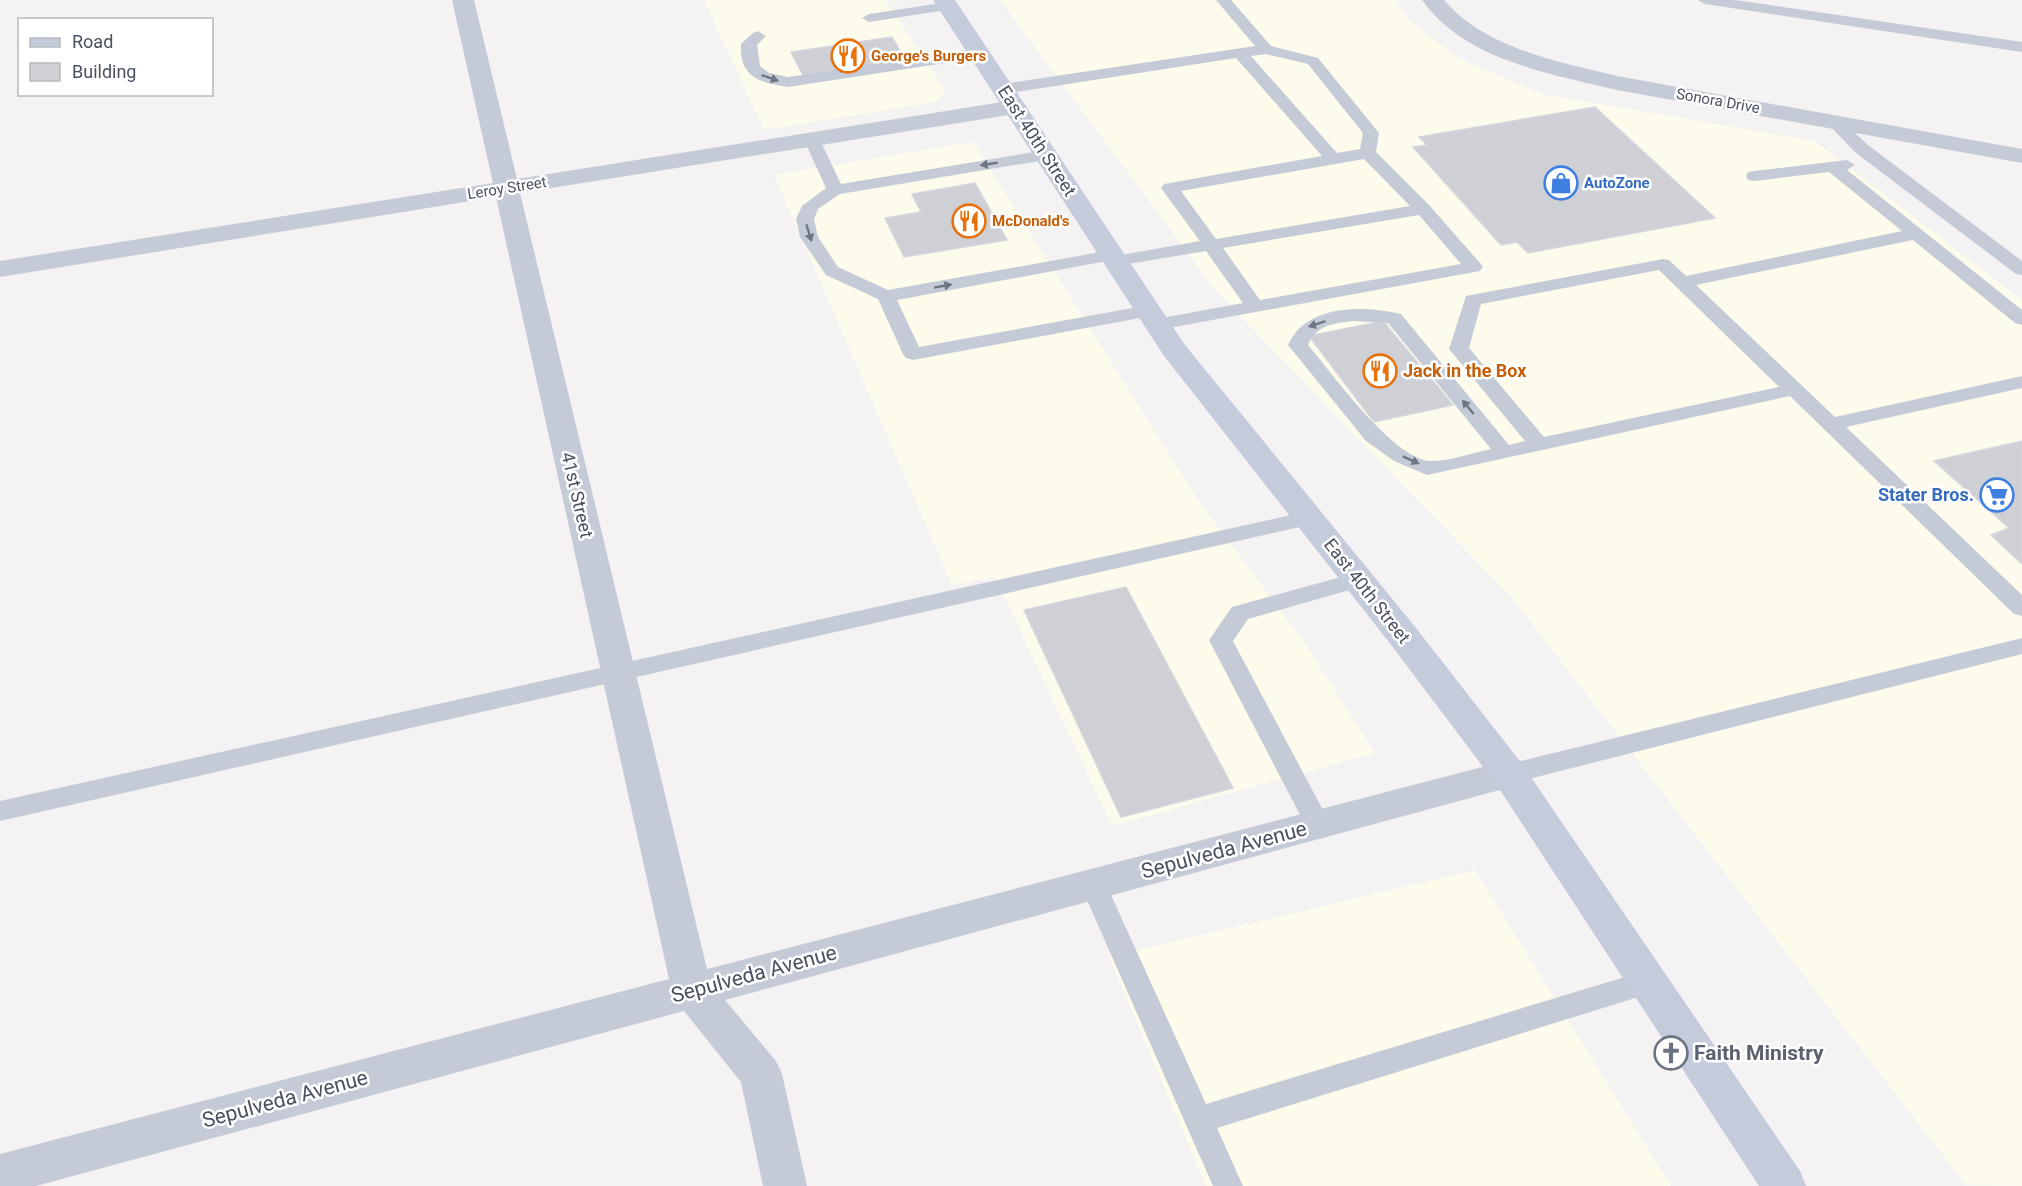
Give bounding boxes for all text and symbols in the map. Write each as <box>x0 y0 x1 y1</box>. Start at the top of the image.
legend <box>18 18 213 96</box>
text: Road <box>72 31 113 52</box>
restaurant icon: George's Burgers <box>830 38 866 74</box>
place label: George's Burgers <box>871 47 986 65</box>
text: Building <box>72 61 136 82</box>
one-way arrow <box>761 73 779 83</box>
street label: East 40th Street <box>994 81 1081 200</box>
street label: Sonora Drive <box>1675 85 1761 117</box>
one-way arrow <box>979 160 998 169</box>
shop icon: AutoZone <box>1543 165 1579 201</box>
street label: Leroy Street <box>466 173 548 203</box>
place label: AutoZone <box>1584 174 1650 192</box>
restaurant icon: McDonald's <box>951 203 987 239</box>
place label: McDonald's <box>992 212 1070 230</box>
one-way arrow <box>805 224 814 242</box>
one-way arrow <box>934 281 953 290</box>
one-way arrow <box>1308 319 1326 329</box>
restaurant icon: Jack in the Box <box>1362 353 1398 389</box>
place label: Jack in the Box <box>1403 360 1527 381</box>
one-way arrow <box>1462 400 1475 415</box>
street label: 41st Street <box>557 450 598 540</box>
one-way arrow <box>1402 456 1419 465</box>
supermarket icon: Stater Bros. <box>1979 477 2015 513</box>
place label: Stater Bros. <box>1878 484 1974 505</box>
street label: East 40th Street <box>1320 534 1415 648</box>
street label: Sepulveda Avenue <box>1139 816 1309 884</box>
street label: Sepulveda Avenue <box>669 940 839 1008</box>
church icon: Faith Ministry <box>1653 1035 1689 1071</box>
place label: Faith Ministry <box>1694 1041 1824 1065</box>
street label: Sepulveda Avenue <box>200 1065 370 1133</box>

